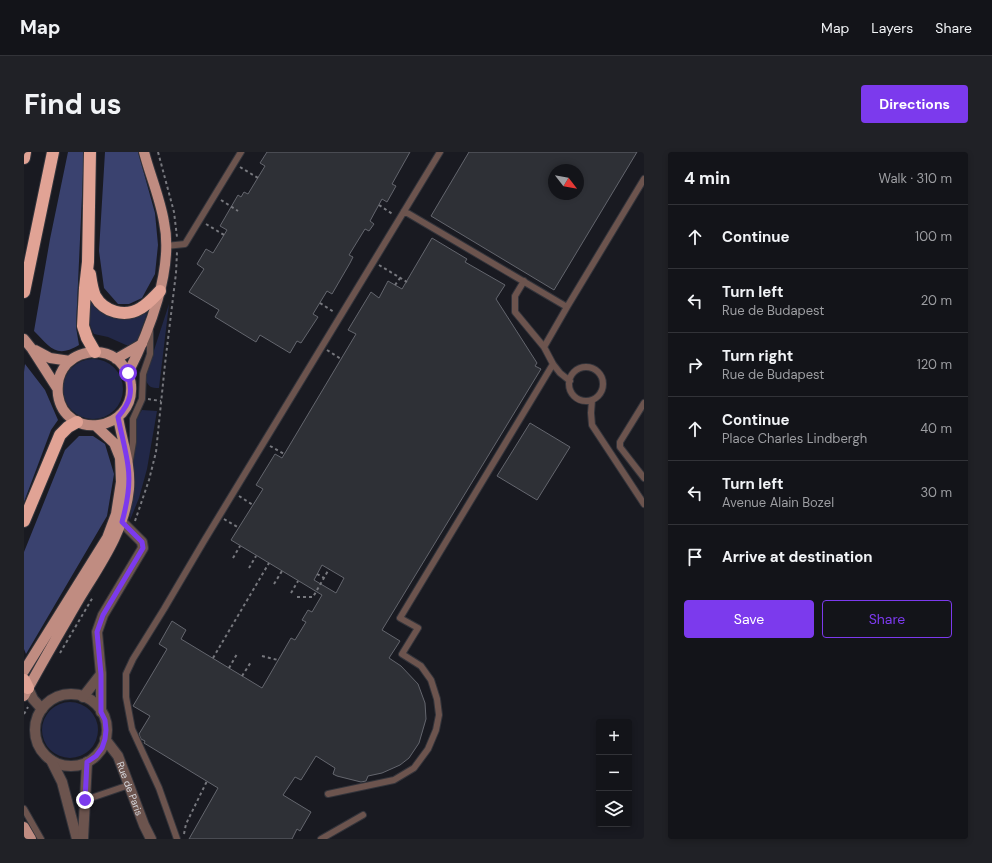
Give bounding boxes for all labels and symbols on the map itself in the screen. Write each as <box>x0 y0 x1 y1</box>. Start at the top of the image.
north arrow <box>548 164 584 200</box>
route start <box>119 364 137 382</box>
street label: Rue de Paris <box>114 759 146 817</box>
route end <box>76 791 94 809</box>

